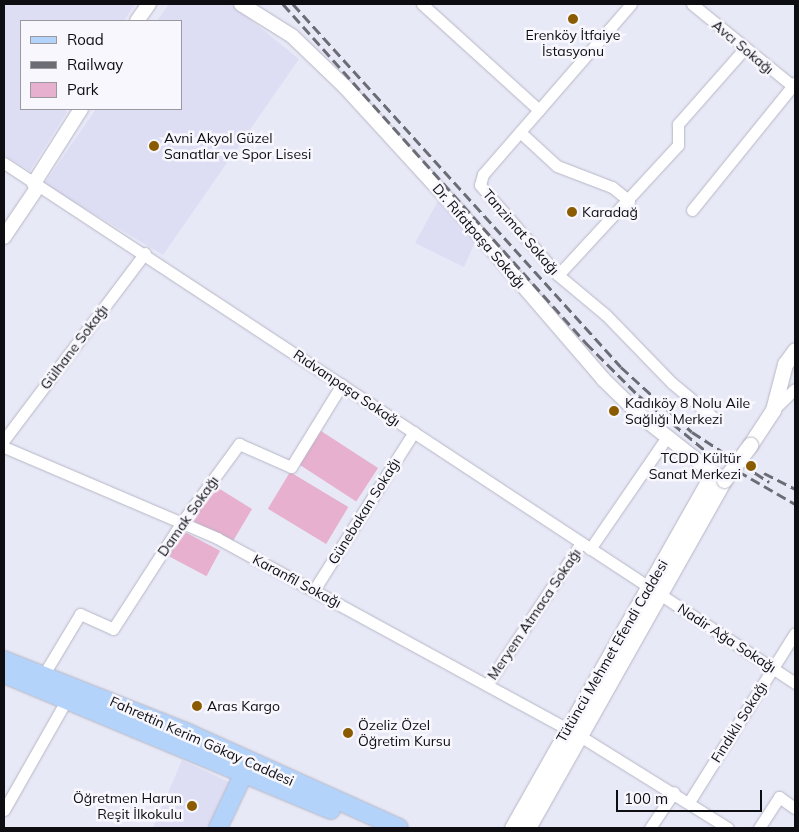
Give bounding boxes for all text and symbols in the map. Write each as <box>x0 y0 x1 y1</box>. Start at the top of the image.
marker: Erenköy İtfaiye İstasyonu <box>567 13 579 25</box>
street label: Avcı Sokağı <box>709 16 777 78</box>
legend <box>20 20 182 110</box>
place label: Erenköy İtfaiye İstasyonu <box>526 27 620 59</box>
text: Road <box>67 30 104 49</box>
text: Railway <box>67 55 123 74</box>
text: Park <box>67 80 99 99</box>
place label: Avni Akyol Güzel Sanatlar ve Spor Lisesi <box>164 130 311 162</box>
marker: Avni Akyol Güzel Sanatlar ve Spor Lisesi <box>148 140 160 152</box>
street label: Dr. Rıfatpaşa Sokağı <box>429 180 529 292</box>
street label: Tanzimat Sokağı <box>479 186 563 278</box>
place label: Karadağ <box>582 204 638 220</box>
marker: Karadağ <box>566 206 578 218</box>
street label: Gülhane Sokağı <box>37 301 111 393</box>
street label: Rıdvanpaşa Sokağı <box>290 346 404 430</box>
place label: Kadıköy 8 Nolu Aile Sağlığı Merkezi <box>625 395 750 428</box>
marker: Kadıköy 8 Nolu Aile Sağlığı Merkezi <box>607 404 621 418</box>
place label: TCDD Kültür Sanat Merkezi <box>649 450 741 482</box>
street label: Günebakan Sokağı <box>324 455 404 567</box>
marker: TCDD Kültür Sanat Merkezi <box>745 460 757 472</box>
street label: Damak Sokağı <box>154 472 222 560</box>
street label: Meryem Atmaca Sokağı <box>484 545 584 683</box>
street label: Karanfil Sokağı <box>250 551 344 611</box>
street label: Tütüncü Mehmet Efendi Caddesi <box>553 557 671 745</box>
street label: Nadir Ağa Sokağı <box>675 600 779 676</box>
street label: Fındıklı Sokağı <box>707 678 771 766</box>
street label: Fahrettin Kerim Gökay Caddesi <box>107 693 297 789</box>
place label: Aras Kargo <box>207 698 280 714</box>
marker: Aras Kargo <box>191 700 203 712</box>
place label: Özeliz Özel Öğretim Kursu <box>358 717 451 750</box>
marker: Özeliz Özel Öğretim Kursu <box>342 727 354 739</box>
scale bar <box>619 780 765 812</box>
text: 100 m <box>624 789 668 808</box>
place label: Öğretmen Harun Reşit İlkokulu <box>73 790 182 822</box>
marker: Öğretmen Harun Reşit İlkokulu <box>186 800 198 812</box>

